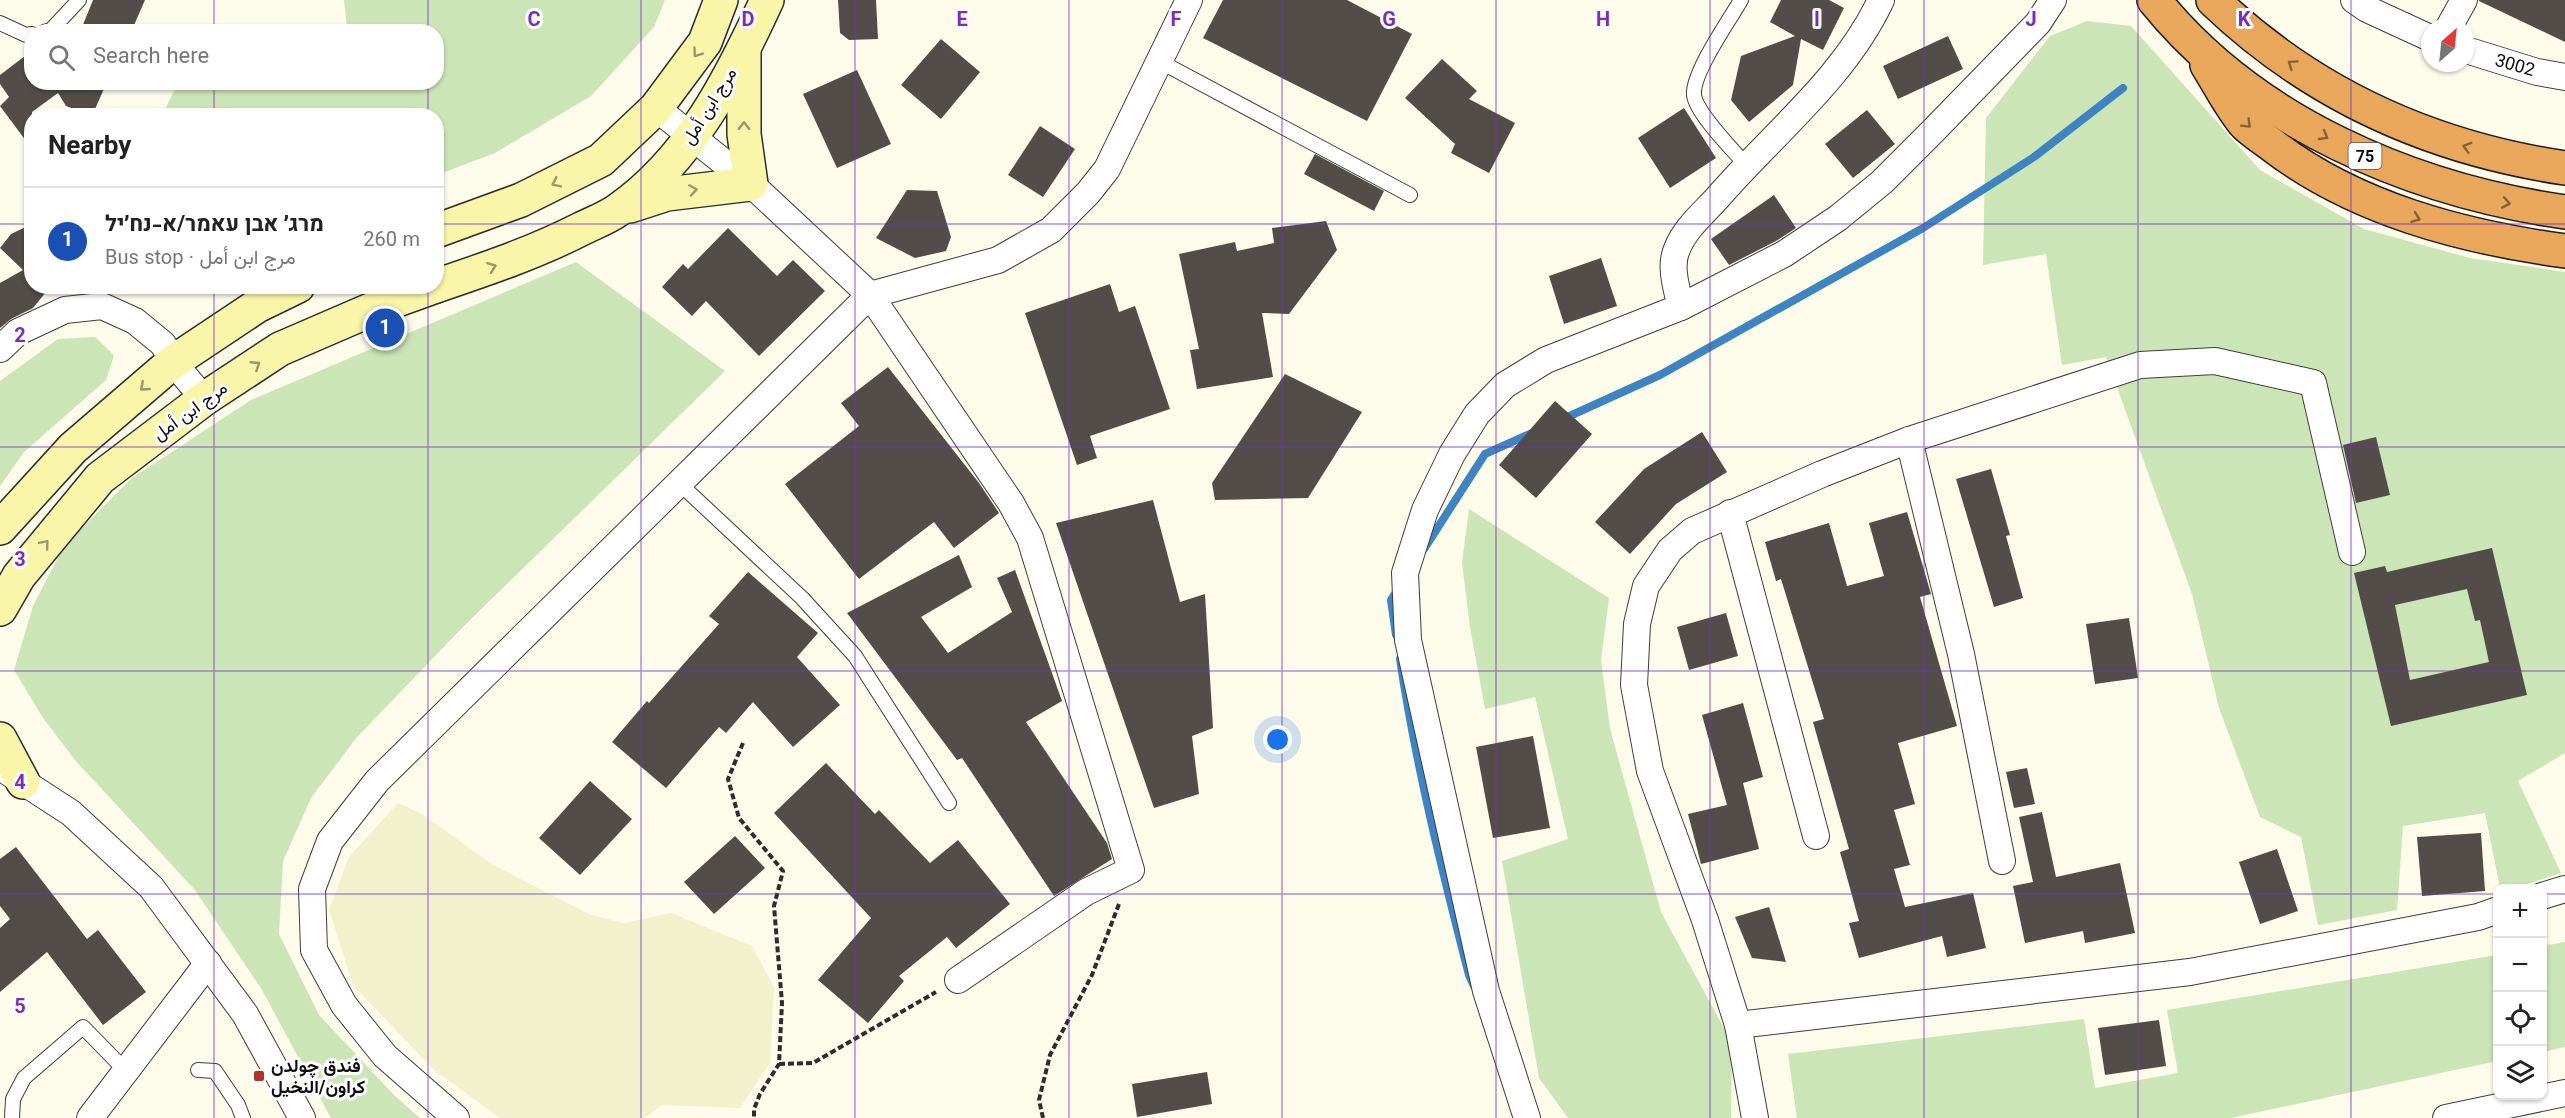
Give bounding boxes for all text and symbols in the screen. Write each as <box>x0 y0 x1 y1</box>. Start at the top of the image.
text: C <box>527 5 541 37</box>
text: D <box>742 5 755 37</box>
text: E <box>956 5 968 37</box>
text: F <box>1171 5 1182 37</box>
text: G <box>1382 5 1396 37</box>
text: H <box>1596 5 1610 37</box>
text: I <box>1814 5 1820 37</box>
text: J <box>2025 5 2037 37</box>
text: K <box>2238 5 2251 37</box>
north arrow <box>2421 18 2475 72</box>
search box <box>24 24 444 90</box>
text: Search here <box>93 40 209 75</box>
icon: search <box>45 41 78 74</box>
one-way arrow <box>693 46 704 57</box>
street label: 3002 <box>2491 48 2538 86</box>
one-way arrow <box>2287 60 2298 71</box>
street label: مرج ابن أمل <box>676 63 746 151</box>
one-way arrow <box>2240 117 2251 128</box>
one-way arrow <box>738 122 750 131</box>
text: Nearby <box>48 127 131 168</box>
one-way arrow <box>2318 129 2328 140</box>
one-way arrow <box>2462 142 2473 154</box>
road number: 75 <box>2348 143 2382 169</box>
one-way arrow <box>551 175 562 187</box>
one-way arrow <box>689 185 698 197</box>
one-way arrow <box>2501 196 2511 209</box>
text: מרג׳ אבן עאמר/א-נח׳יל <box>105 208 324 243</box>
one-way arrow <box>2410 210 2421 223</box>
text: 1 <box>62 225 73 257</box>
text: 260 m <box>363 225 420 257</box>
text: Bus stop · مرج ابن أمل <box>105 243 296 275</box>
one-way arrow <box>486 261 497 274</box>
pin: 1 <box>366 306 404 350</box>
text: 2 <box>14 321 26 353</box>
one-way arrow <box>250 361 261 372</box>
street label: مرج ابن أمل <box>148 376 234 449</box>
one-way arrow <box>140 380 151 391</box>
one-way arrow <box>38 540 49 551</box>
text: 3 <box>14 545 26 577</box>
your location <box>1263 725 1292 754</box>
text: 4 <box>14 768 26 800</box>
map controls <box>2493 884 2547 1100</box>
button: + <box>2493 884 2547 938</box>
button: − <box>2493 938 2547 992</box>
text: 5 <box>14 992 26 1024</box>
button: locate <box>2493 992 2547 1046</box>
button: layers <box>2493 1046 2547 1100</box>
place label: فندق چولدن كراون/النخيل <box>271 1054 365 1103</box>
marker: فندق چولدن كراون/النخيل <box>252 1069 266 1083</box>

